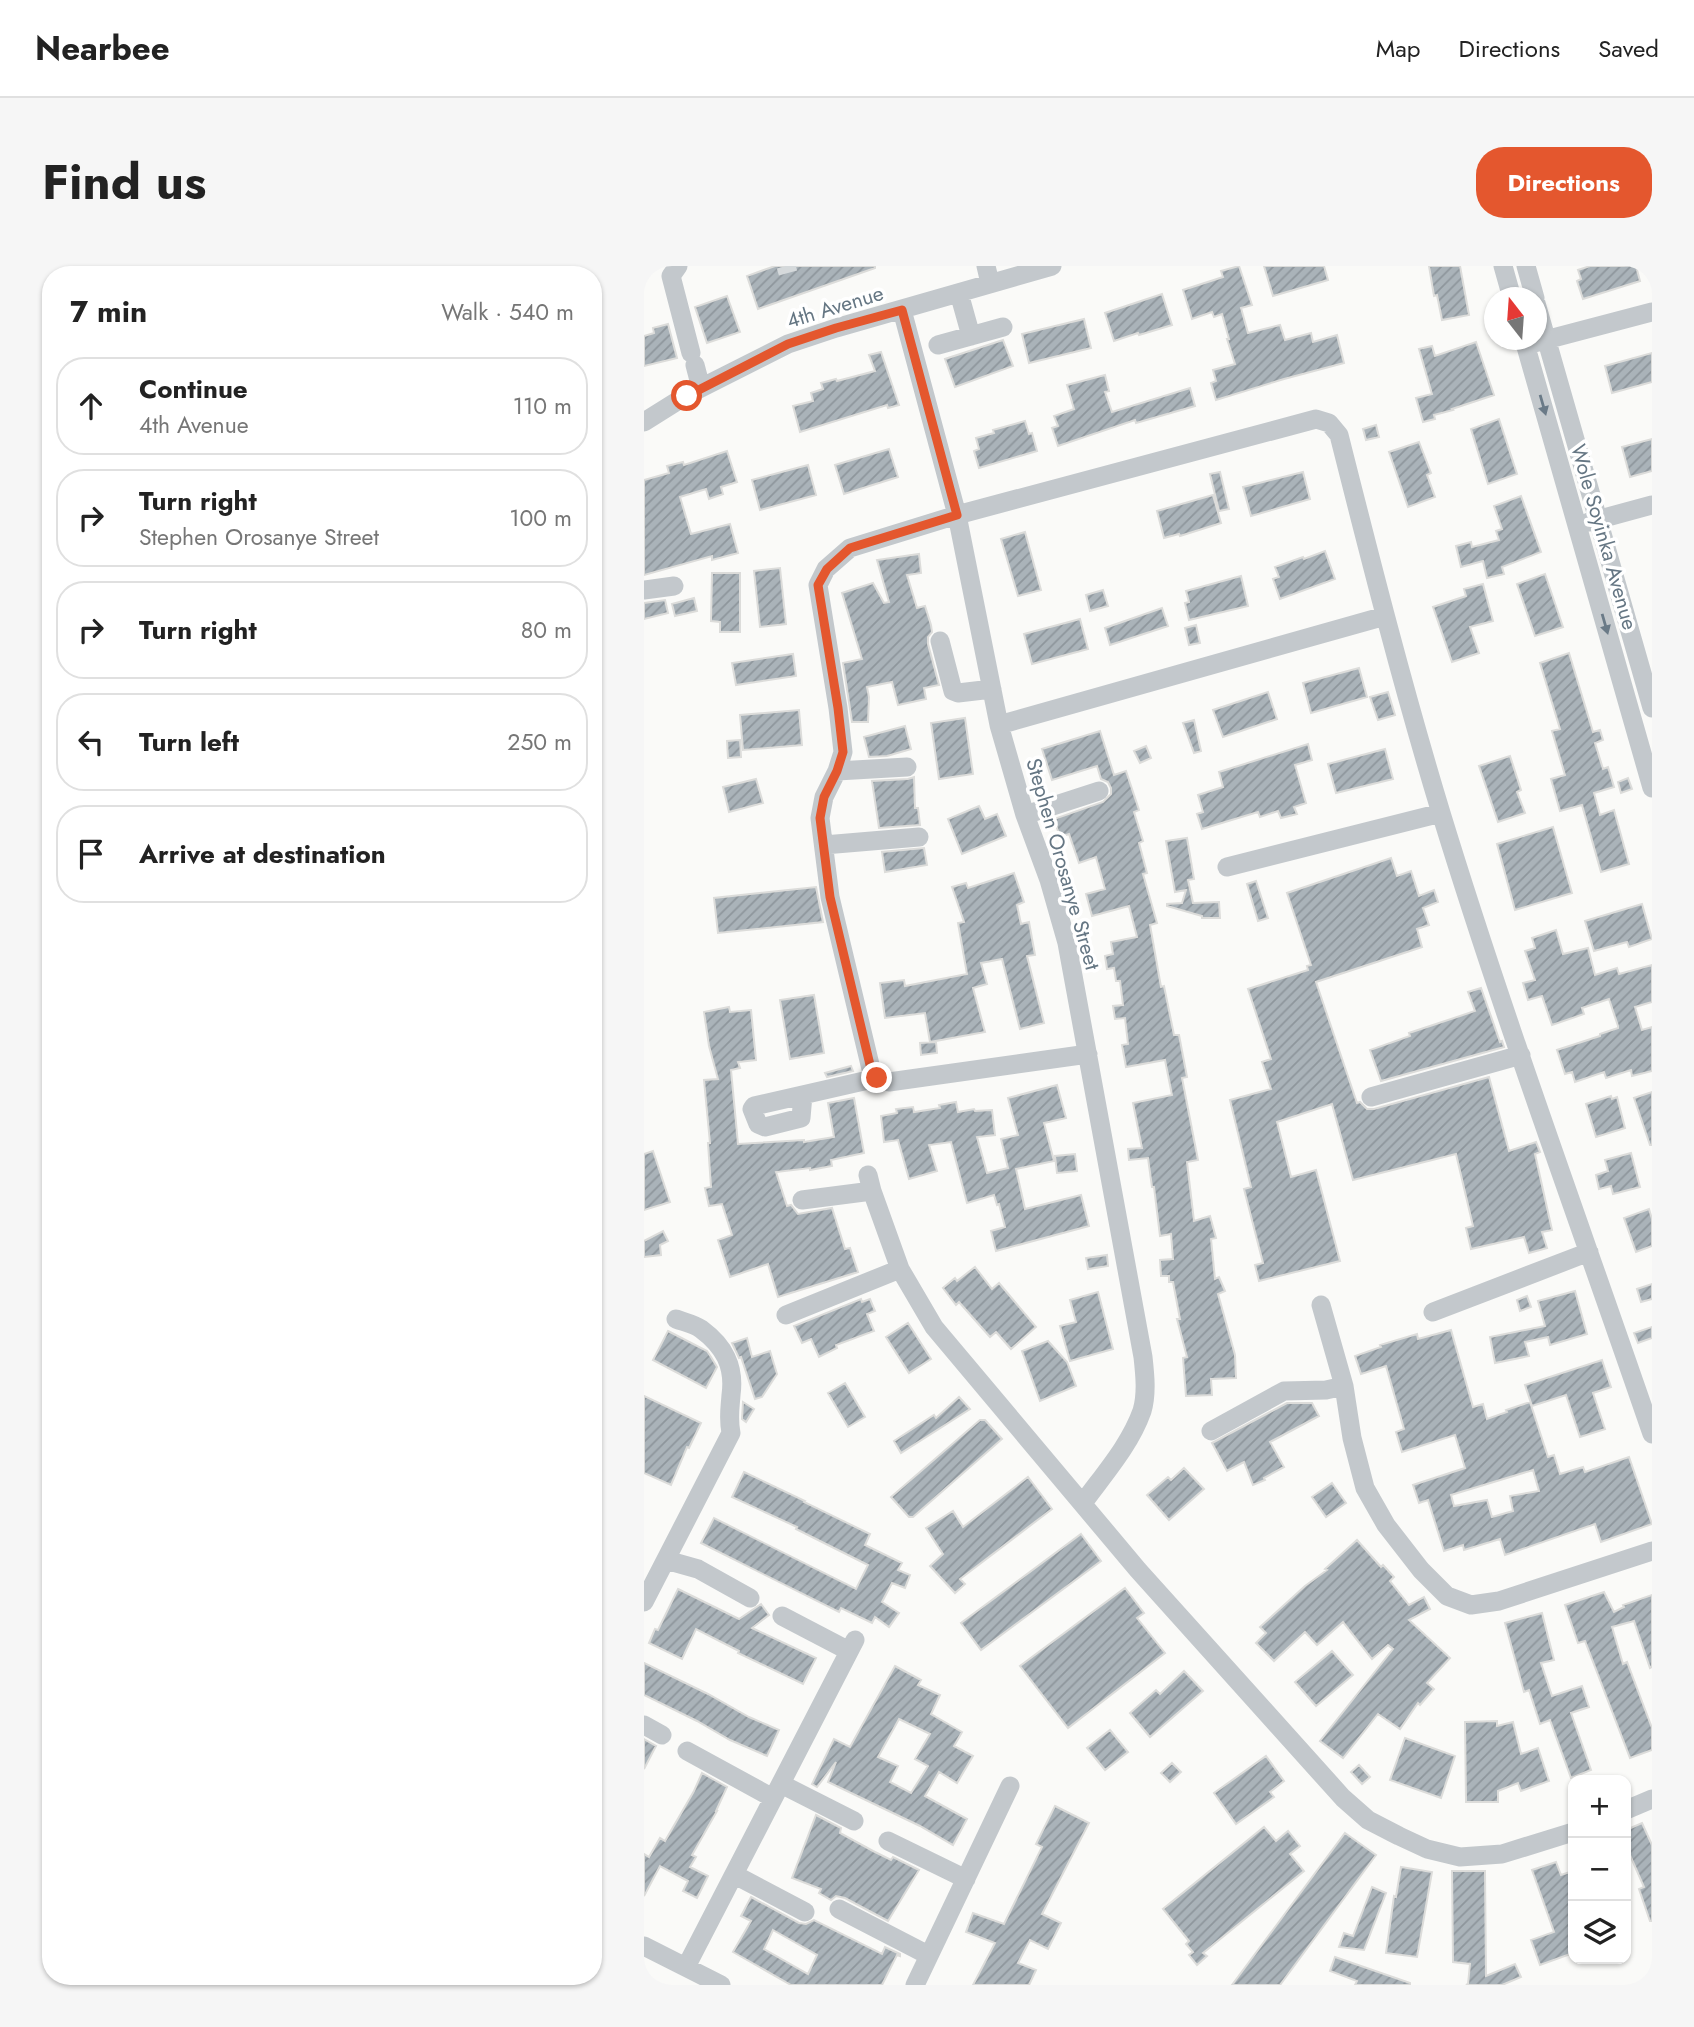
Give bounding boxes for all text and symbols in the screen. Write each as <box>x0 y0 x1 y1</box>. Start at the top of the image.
text: Nearbee <box>35 25 170 72</box>
text: Map <box>1376 31 1421 66</box>
text: Directions <box>1459 31 1560 66</box>
text: Saved <box>1598 31 1659 66</box>
text: Find us <box>42 147 206 217</box>
button: Directions <box>1476 147 1652 218</box>
street label: 4th Avenue <box>783 278 887 336</box>
north arrow <box>1484 287 1547 350</box>
text: 7 min <box>70 290 147 333</box>
text: Walk · 540 m <box>441 295 574 329</box>
text: Continue <box>139 370 248 408</box>
route start <box>671 380 702 411</box>
icon: ahead <box>72 387 110 425</box>
text: 110 m <box>513 389 572 423</box>
one-way arrow <box>1538 394 1549 416</box>
text: 4th Avenue <box>139 408 249 442</box>
street label: Wole Soyinka Avenue <box>1563 441 1645 634</box>
text: Turn right <box>139 482 257 520</box>
icon: right <box>72 499 110 537</box>
text: 100 m <box>509 501 572 535</box>
text: Stephen Orosanye Street <box>139 520 379 554</box>
icon: right <box>72 611 110 649</box>
text: Turn right <box>139 611 257 649</box>
text: 80 m <box>521 613 572 647</box>
one-way arrow <box>1601 614 1611 635</box>
icon: left <box>72 723 110 761</box>
text: Turn left <box>139 723 239 761</box>
text: 250 m <box>507 725 572 759</box>
street label: Stephen Orosanye Street <box>1018 755 1108 973</box>
icon: arrive <box>72 835 110 873</box>
text: Arrive at destination <box>139 835 386 873</box>
route end <box>861 1062 892 1093</box>
map controls <box>1568 1775 1631 1964</box>
button: + <box>1568 1775 1631 1838</box>
button: − <box>1568 1838 1631 1901</box>
button: layers <box>1568 1901 1631 1964</box>

